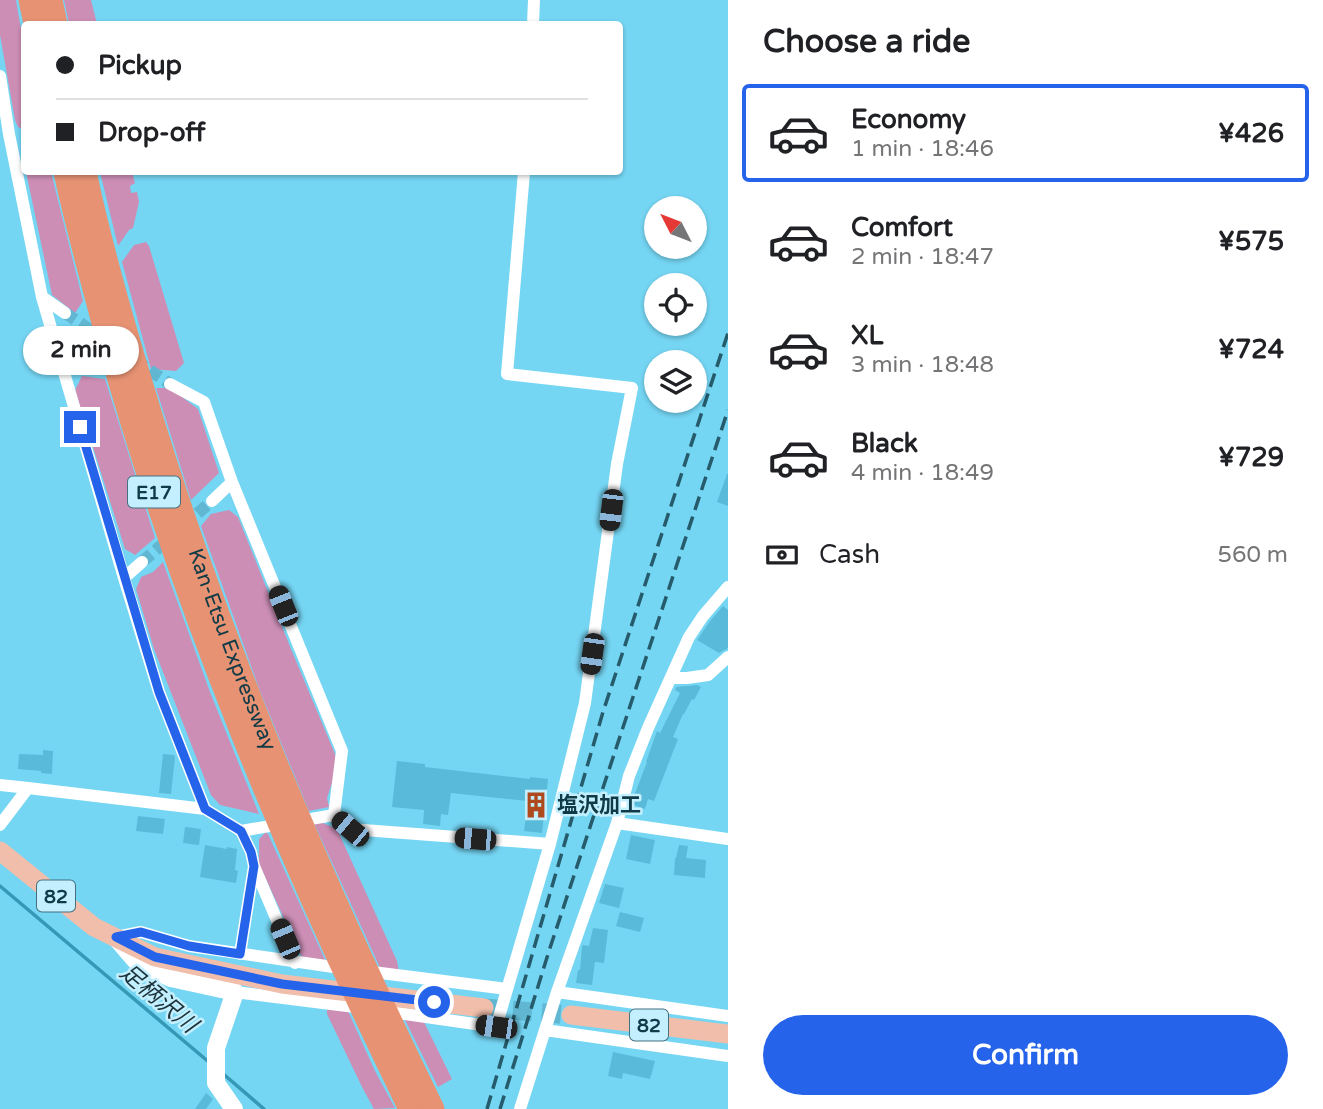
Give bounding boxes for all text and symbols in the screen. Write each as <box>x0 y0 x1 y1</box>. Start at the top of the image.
text: Choose a ride <box>763 23 970 61</box>
text: Pickup <box>98 50 182 81</box>
icon: car <box>767 102 830 165</box>
text: Economy <box>851 104 966 135</box>
text: Drop-off <box>98 117 205 148</box>
text: ¥426 <box>1218 118 1284 149</box>
text: 1 min · 18:46 <box>851 135 994 163</box>
north arrow <box>644 196 707 259</box>
map controls <box>644 196 707 413</box>
icon: car <box>767 210 830 273</box>
text: Comfort <box>851 212 953 243</box>
text: ¥575 <box>1218 226 1284 257</box>
text: 2 min · 18:47 <box>851 243 994 271</box>
button: locate <box>644 273 707 336</box>
icon: car <box>767 318 830 381</box>
text: XL <box>851 320 883 351</box>
callout: 2 min <box>22 326 138 374</box>
text: ¥724 <box>1218 334 1284 365</box>
text: 2 min <box>50 336 112 364</box>
button: layers <box>644 350 707 413</box>
text: 3 min · 18:48 <box>851 351 994 379</box>
route end <box>64 411 96 443</box>
icon: car <box>767 426 830 489</box>
text: Black <box>851 428 918 459</box>
text: ¥729 <box>1218 442 1284 473</box>
text: 4 min · 18:49 <box>851 459 994 487</box>
road number: E17 <box>128 477 180 508</box>
car <box>599 488 624 532</box>
icon: cash <box>763 536 801 574</box>
text: Cash <box>819 539 880 570</box>
text: 560 m <box>1218 541 1288 569</box>
street label: Kan-Etsu Expressway <box>183 545 282 754</box>
car <box>266 583 301 629</box>
car <box>579 632 606 676</box>
building icon: 塩沢加工 <box>521 790 551 820</box>
place label: 塩沢加工 <box>557 793 641 818</box>
car <box>328 807 373 851</box>
car <box>454 827 497 851</box>
road number: 82 <box>37 880 75 912</box>
car <box>268 916 303 962</box>
water label: 足柄沢川 <box>114 958 205 1041</box>
route start <box>418 986 450 1018</box>
road number: 82 <box>630 1009 668 1040</box>
car <box>474 1014 519 1040</box>
button: Confirm <box>763 1015 1288 1095</box>

